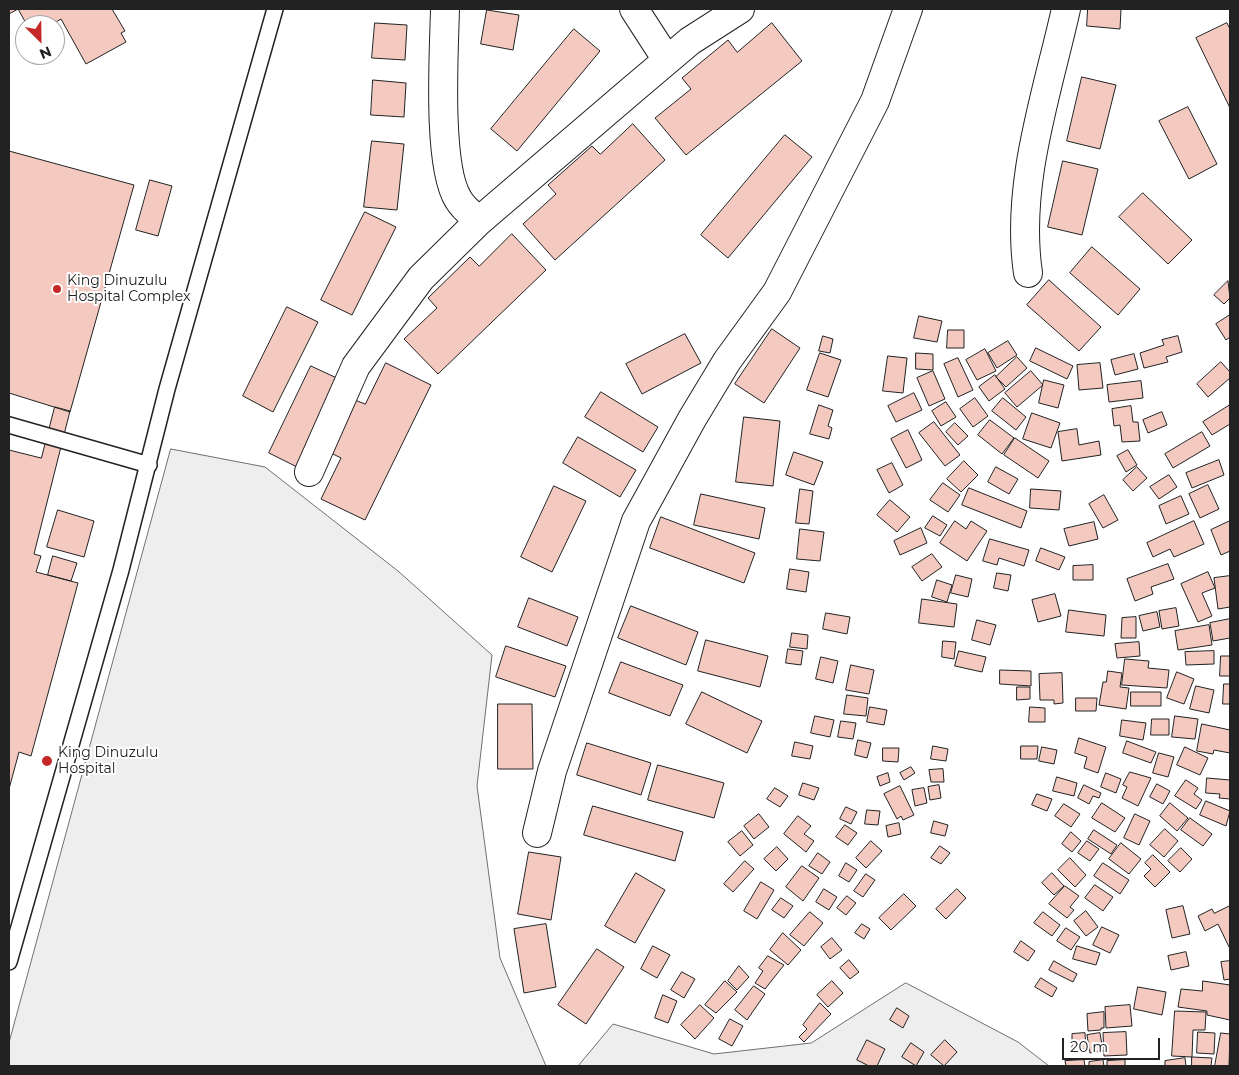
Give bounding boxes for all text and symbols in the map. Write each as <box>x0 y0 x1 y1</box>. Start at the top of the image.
north arrow <box>15 15 65 65</box>
text: N <box>37 42 54 63</box>
place label: King Dinuzulu Hospital Complex <box>67 273 190 306</box>
marker: King Dinuzulu Hospital Complex <box>51 283 63 295</box>
place label: King Dinuzulu Hospital <box>58 745 158 778</box>
marker: King Dinuzulu Hospital <box>40 754 54 768</box>
scale bar <box>1064 1028 1162 1060</box>
text: 20 m <box>1070 1037 1108 1056</box>

